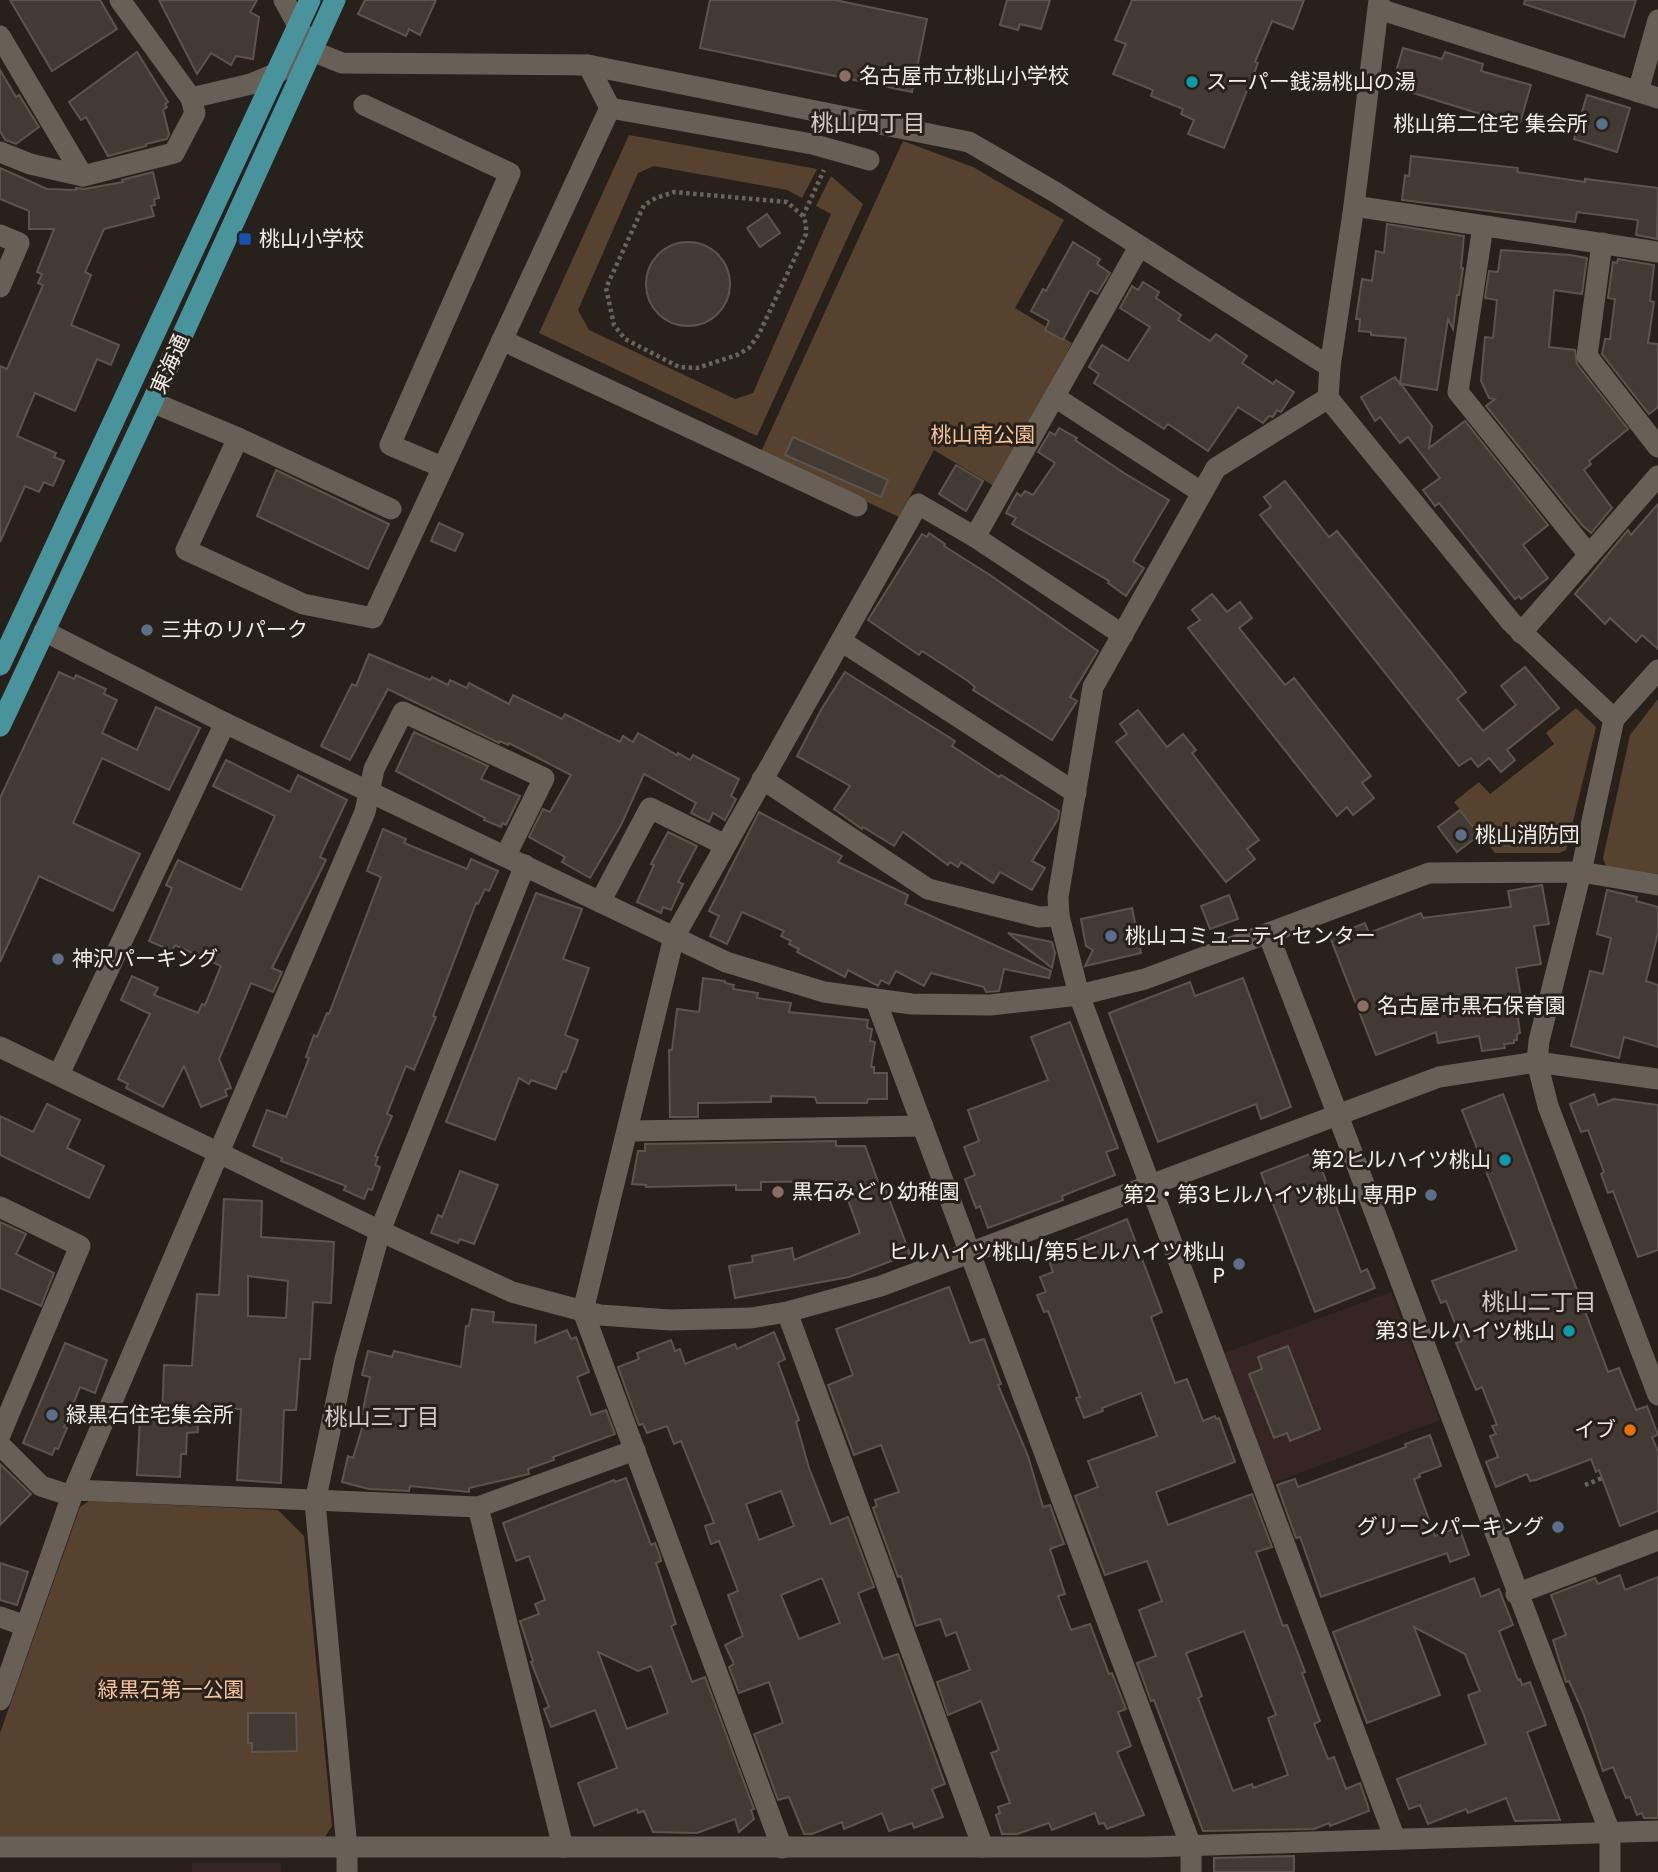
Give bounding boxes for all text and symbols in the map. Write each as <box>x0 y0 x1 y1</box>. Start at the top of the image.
place label: 名古屋市立桃山小学校 <box>859 61 1069 90</box>
place label: スーパー銭湯桃山の湯 <box>1206 67 1416 96</box>
marker: 名古屋市立桃山小学校 <box>837 68 853 84</box>
marker: スーパー銭湯桃山の湯 <box>1184 74 1200 90</box>
district label: 桃山四丁目 <box>811 107 926 139</box>
place label: 桃山第二住宅 集会所 <box>1393 109 1588 138</box>
marker: 桃山第二住宅 集会所 <box>1594 116 1610 132</box>
place label: 桃山小学校 <box>259 224 364 253</box>
marker: 桃山小学校 <box>237 231 253 247</box>
street label: 東海通 <box>143 329 196 398</box>
park label: 桃山南公園 <box>931 420 1036 449</box>
place label: 三井のリパーク <box>161 615 308 644</box>
marker: 三井のリパーク <box>139 622 155 638</box>
place label: 桃山消防団 <box>1475 820 1580 849</box>
marker: 桃山消防団 <box>1453 827 1469 843</box>
place label: 桃山コミュニティセンター <box>1125 921 1376 950</box>
marker: 桃山コミュニティセンター <box>1103 928 1119 944</box>
place label: 神沢パーキング <box>72 944 218 973</box>
marker: 神沢パーキング <box>50 951 66 967</box>
place label: 名古屋市黒石保育園 <box>1377 991 1566 1020</box>
marker: 名古屋市黒石保育園 <box>1355 998 1371 1014</box>
place label: 第2ヒルハイツ桃山 <box>1311 1145 1491 1174</box>
marker: 第2ヒルハイツ桃山 <box>1497 1152 1513 1168</box>
place label: 黒石みどり幼稚園 <box>792 1177 960 1206</box>
place label: 第2・第3ヒルハイツ桃山 専用P <box>1123 1180 1417 1209</box>
marker: 黒石みどり幼稚園 <box>770 1184 786 1200</box>
marker: 第2・第3ヒルハイツ桃山 専用P <box>1423 1187 1439 1203</box>
place label: ヒルハイツ桃山/第5ヒルハイツ桃山 P <box>888 1237 1225 1290</box>
marker: ヒルハイツ桃山/第5ヒルハイツ桃山 P <box>1231 1256 1247 1272</box>
district label: 桃山二丁目 <box>1482 1286 1597 1318</box>
place label: 第3ヒルハイツ桃山 <box>1375 1316 1555 1345</box>
marker: 第3ヒルハイツ桃山 <box>1561 1323 1577 1339</box>
place label: 緑黒石住宅集会所 <box>66 1400 234 1429</box>
district label: 桃山三丁目 <box>325 1401 440 1433</box>
marker: 緑黒石住宅集会所 <box>44 1407 60 1423</box>
place label: イブ <box>1574 1415 1616 1444</box>
marker: イブ <box>1622 1422 1638 1438</box>
place label: グリーンパーキング <box>1357 1512 1544 1541</box>
marker: グリーンパーキング <box>1550 1519 1566 1535</box>
park label: 緑黒石第一公園 <box>98 1675 245 1704</box>

